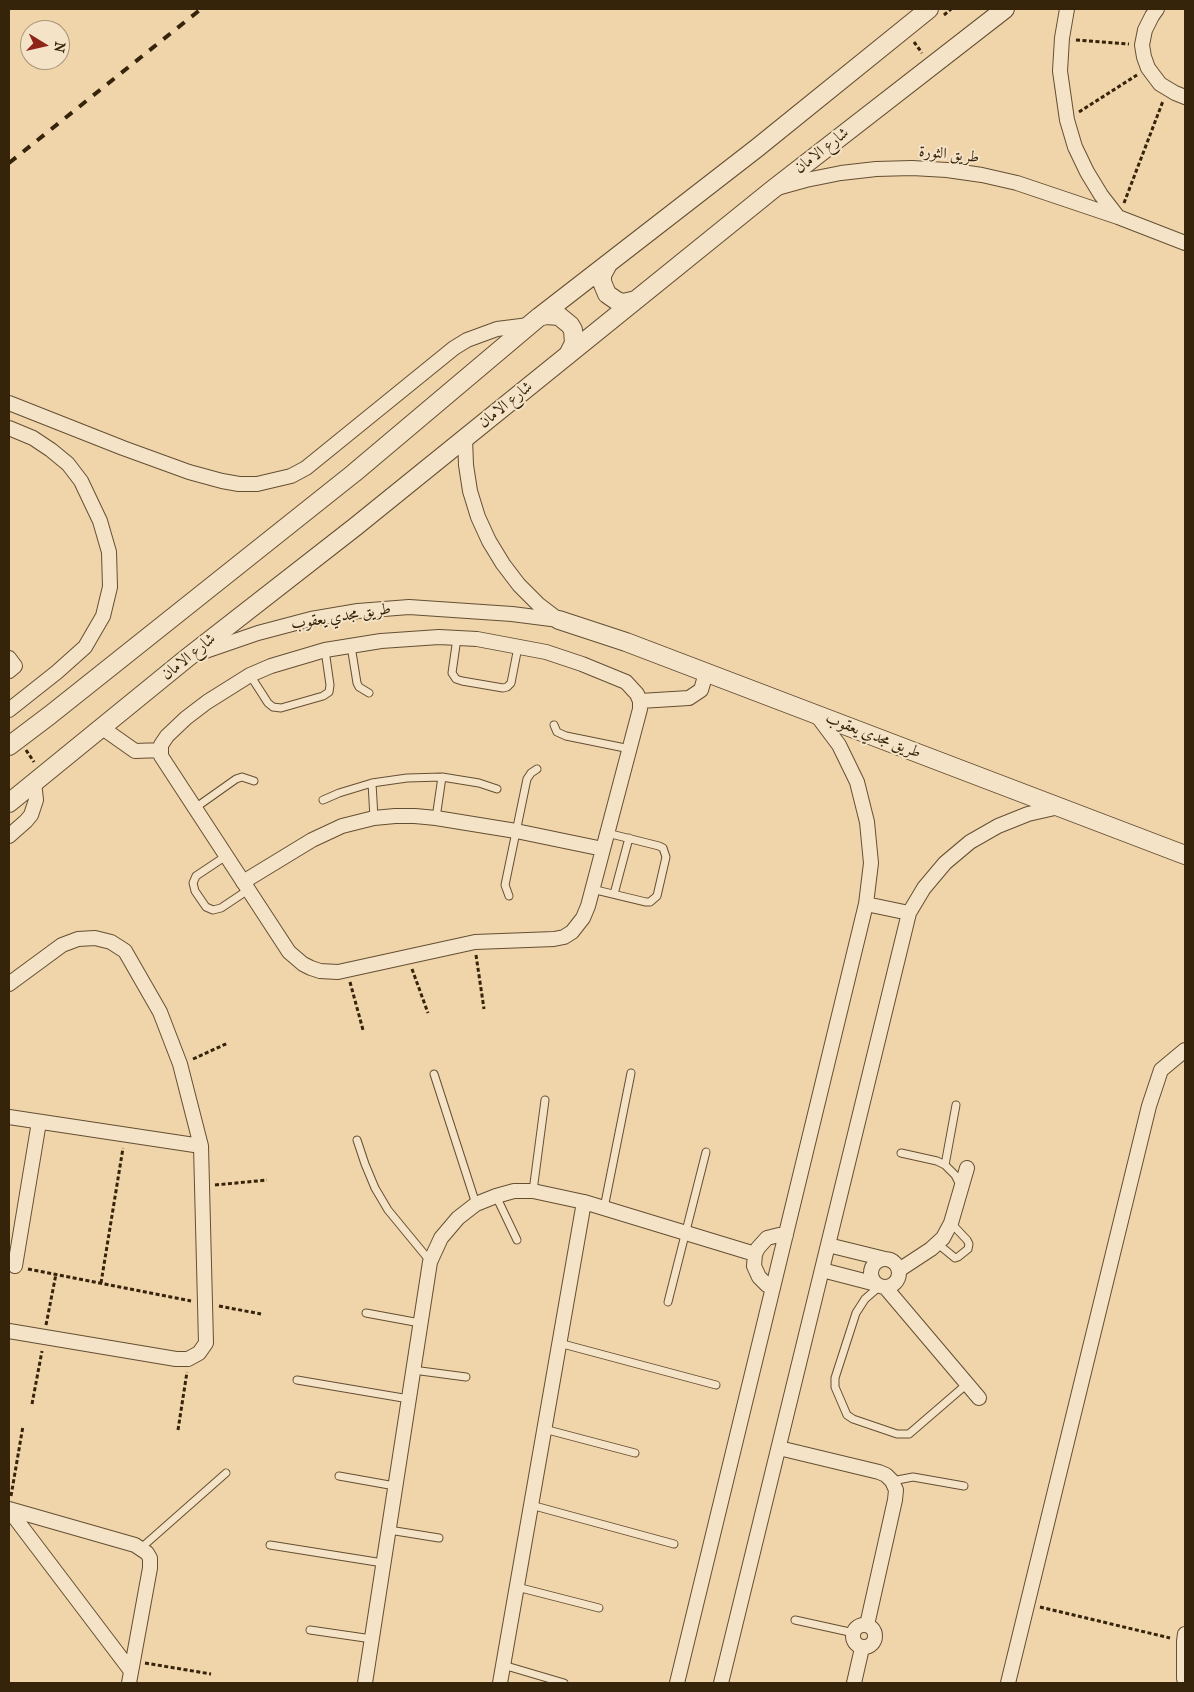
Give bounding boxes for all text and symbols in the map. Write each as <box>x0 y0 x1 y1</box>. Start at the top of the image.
north arrow <box>20 20 70 70</box>
text: N <box>50 41 69 54</box>
street label: شارع الامان <box>791 124 853 178</box>
street label: طريق الثورة <box>918 142 980 168</box>
street label: شارع الامان <box>475 377 537 433</box>
street label: طريق مجدي يعقوب <box>290 600 392 634</box>
street label: شارع الامان <box>158 629 220 685</box>
street label: طريق مجدي يعقوب <box>822 709 924 763</box>

